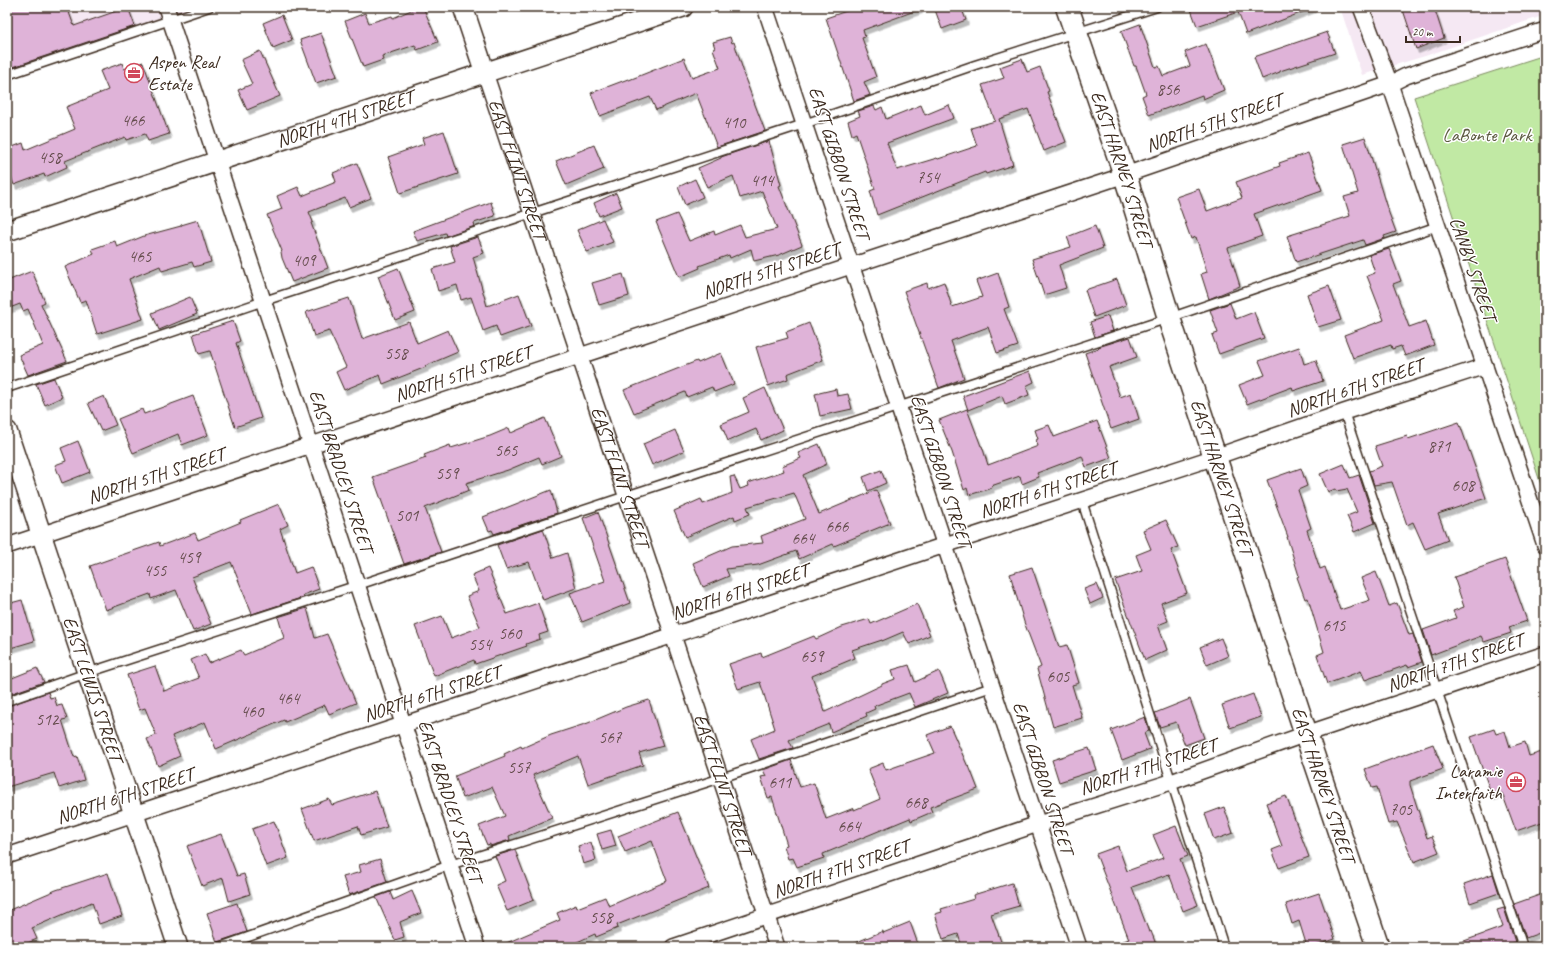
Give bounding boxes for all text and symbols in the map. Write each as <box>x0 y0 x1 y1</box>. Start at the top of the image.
scale bar <box>1406 18 1460 44</box>
text: 20 m <box>1412 24 1434 40</box>
place label: Aspen Real Estate <box>148 50 221 96</box>
office icon: Aspen Real Estate <box>123 62 145 84</box>
house number: 856 <box>1157 79 1181 100</box>
street label: NORTH 4TH STREET <box>273 83 422 153</box>
street label: EAST GIBBON STREET <box>803 84 876 246</box>
street label: NORTH 5TH STREET <box>1143 87 1290 158</box>
street label: EAST HARNEY STREET <box>1085 88 1160 254</box>
street label: EAST FLINT STREET <box>483 96 553 247</box>
house number: 466 <box>122 110 146 131</box>
house number: 410 <box>723 112 747 133</box>
park label: LaBonte Park <box>1443 123 1534 147</box>
house number: 458 <box>39 147 64 168</box>
house number: 754 <box>917 167 942 188</box>
house number: 414 <box>751 170 776 191</box>
street label: CANBY STREET <box>1444 214 1504 329</box>
street label: NORTH 5TH STREET <box>699 236 848 304</box>
house number: 465 <box>129 246 153 267</box>
house number: 409 <box>293 250 317 271</box>
street label: NORTH 5TH STREET <box>391 339 540 407</box>
house number: 558 <box>385 343 410 364</box>
street label: NORTH 6TH STREET <box>1284 352 1431 423</box>
street label: EAST BRADLEY STREET <box>304 387 380 560</box>
street label: EAST GIBBON STREET <box>905 392 978 554</box>
street label: EAST HARNEY STREET <box>1185 396 1260 562</box>
street label: EAST FLINT STREET <box>585 404 656 554</box>
house number: 871 <box>1428 436 1452 457</box>
house number: 565 <box>495 440 519 461</box>
street label: NORTH 5TH STREET <box>84 441 233 509</box>
street label: NORTH 6TH STREET <box>976 455 1125 523</box>
house number: 559 <box>436 463 460 484</box>
house number: 608 <box>1452 475 1477 496</box>
house number: 501 <box>396 505 420 526</box>
house number: 666 <box>826 516 850 537</box>
house number: 664 <box>792 528 817 549</box>
house number: 459 <box>178 547 202 568</box>
street label: NORTH 6TH STREET <box>668 557 817 625</box>
house number: 455 <box>144 560 168 581</box>
street label: EAST LEWIS STREET <box>57 614 129 770</box>
house number: 615 <box>1323 615 1347 636</box>
house number: 560 <box>499 623 523 644</box>
street label: NORTH 7TH STREET <box>1384 627 1531 698</box>
house number: 554 <box>469 634 494 655</box>
house number: 659 <box>801 646 825 667</box>
street label: NORTH 6TH STREET <box>360 659 509 727</box>
house number: 605 <box>1047 666 1071 687</box>
house number: 464 <box>277 688 302 709</box>
street label: EAST GIBBON STREET <box>1007 699 1080 861</box>
house number: 460 <box>241 701 265 722</box>
street label: EAST HARNEY STREET <box>1286 704 1362 870</box>
house number: 512 <box>36 709 60 730</box>
street label: EAST FLINT STREET <box>688 711 759 862</box>
street label: EAST BRADLEY STREET <box>413 717 489 890</box>
house number: 567 <box>599 727 623 748</box>
street label: NORTH 7TH STREET <box>1076 732 1225 800</box>
house number: 557 <box>508 757 532 778</box>
place label: Laramie Interfaith <box>1435 759 1504 805</box>
street label: NORTH 6TH STREET <box>53 761 202 829</box>
office icon: Laramie Interfaith <box>1505 771 1527 793</box>
house number: 611 <box>769 772 793 793</box>
house number: 668 <box>905 792 930 813</box>
house number: 705 <box>1390 799 1414 820</box>
house number: 664 <box>838 816 863 837</box>
street label: NORTH 7TH STREET <box>770 833 917 904</box>
house number: 558 <box>590 907 615 928</box>

